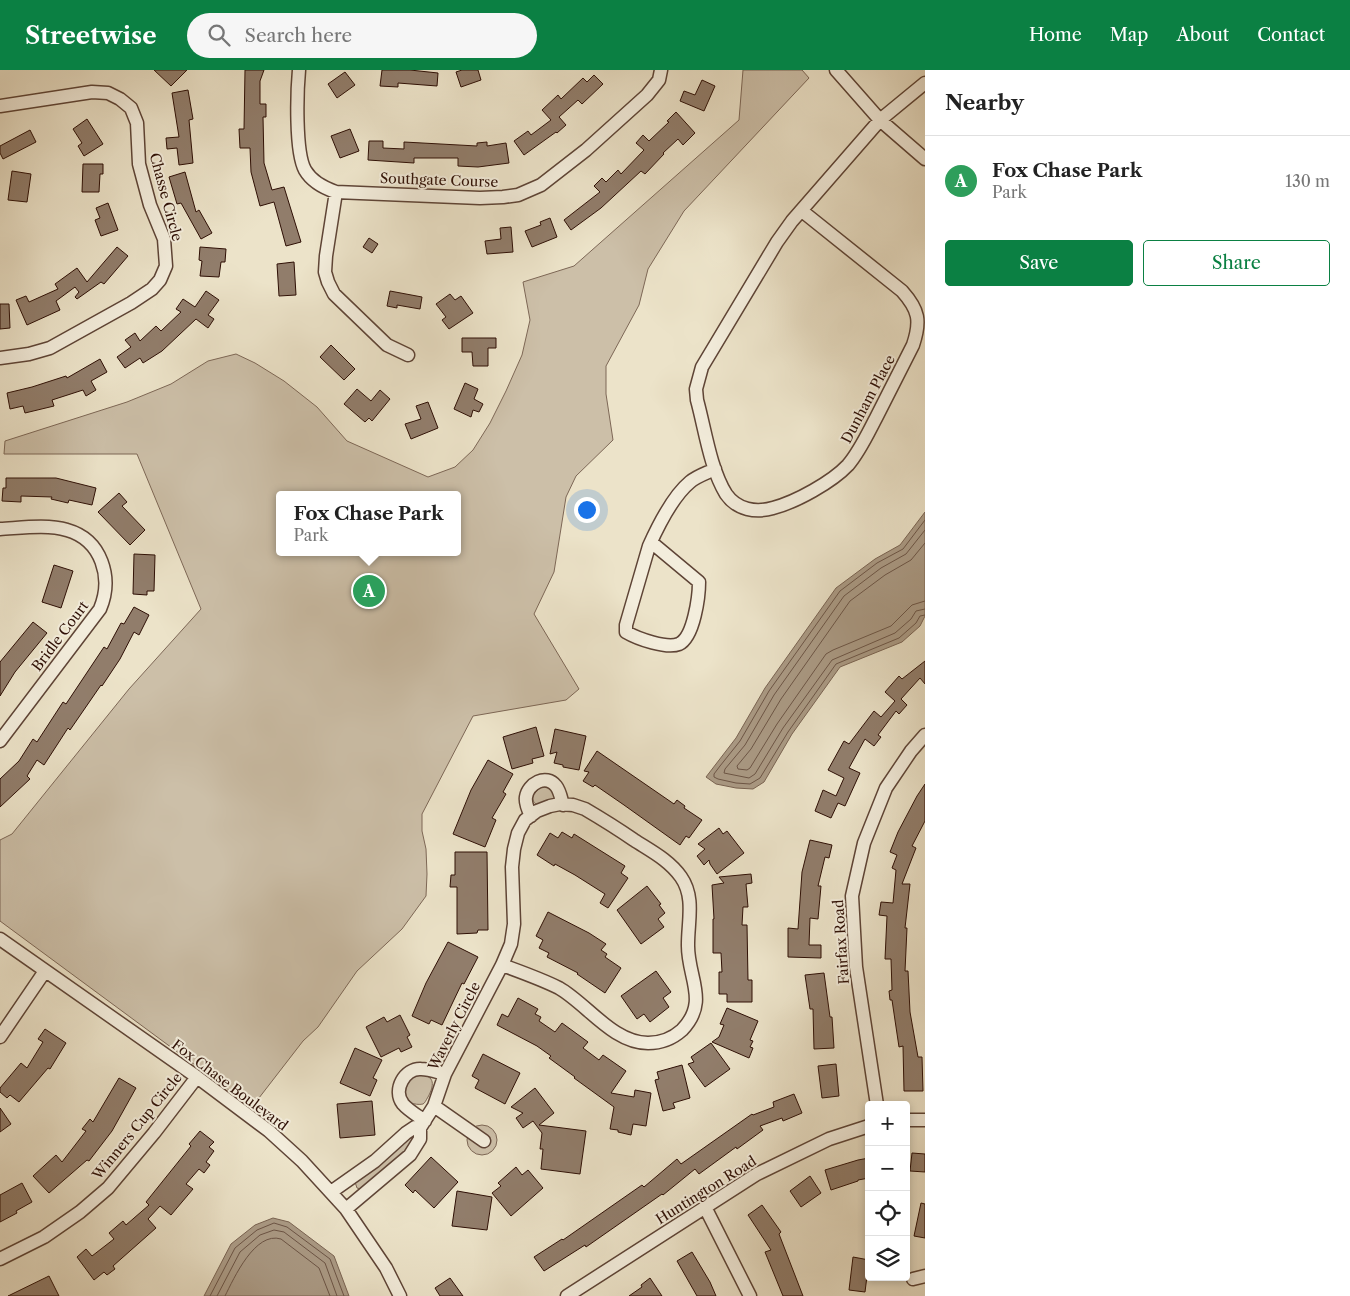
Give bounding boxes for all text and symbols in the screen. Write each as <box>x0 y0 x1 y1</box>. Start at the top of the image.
search box <box>187 13 537 58</box>
text: Streetwise <box>25 21 157 50</box>
icon: search <box>205 21 233 49</box>
text: Search here <box>245 24 352 47</box>
text: Home <box>1029 24 1082 46</box>
text: Map <box>1110 24 1148 46</box>
text: About <box>1176 24 1229 46</box>
text: Contact <box>1257 24 1325 46</box>
text: Nearby <box>945 90 1024 115</box>
street label: Chasse Circle <box>146 151 186 243</box>
text: Fox Chase Park <box>992 159 1142 182</box>
street label: Southgate Course <box>380 169 499 191</box>
text: A <box>955 171 967 191</box>
text: 130 m <box>1285 171 1330 191</box>
text: Park <box>992 182 1027 202</box>
button: Save <box>945 240 1133 286</box>
button: Share <box>1143 240 1330 286</box>
street label: Dunham Place <box>837 352 899 446</box>
popup <box>276 491 461 556</box>
your location <box>574 497 600 523</box>
text: Fox Chase Park <box>293 502 444 525</box>
text: Park <box>293 525 328 545</box>
pin: A <box>353 572 385 610</box>
street label: Bridle Court <box>28 597 92 675</box>
street label: Fairfax Road <box>829 899 853 985</box>
street label: Waverly Circle <box>423 978 484 1074</box>
street label: Fox Chase Boulevard <box>168 1036 292 1135</box>
street label: Winners Cup Circle <box>88 1069 186 1184</box>
map controls <box>865 1101 910 1281</box>
button: + <box>865 1101 910 1146</box>
button: − <box>865 1146 910 1191</box>
street label: Huntington Road <box>652 1152 760 1228</box>
button: locate <box>865 1191 910 1236</box>
button: layers <box>865 1236 910 1281</box>

